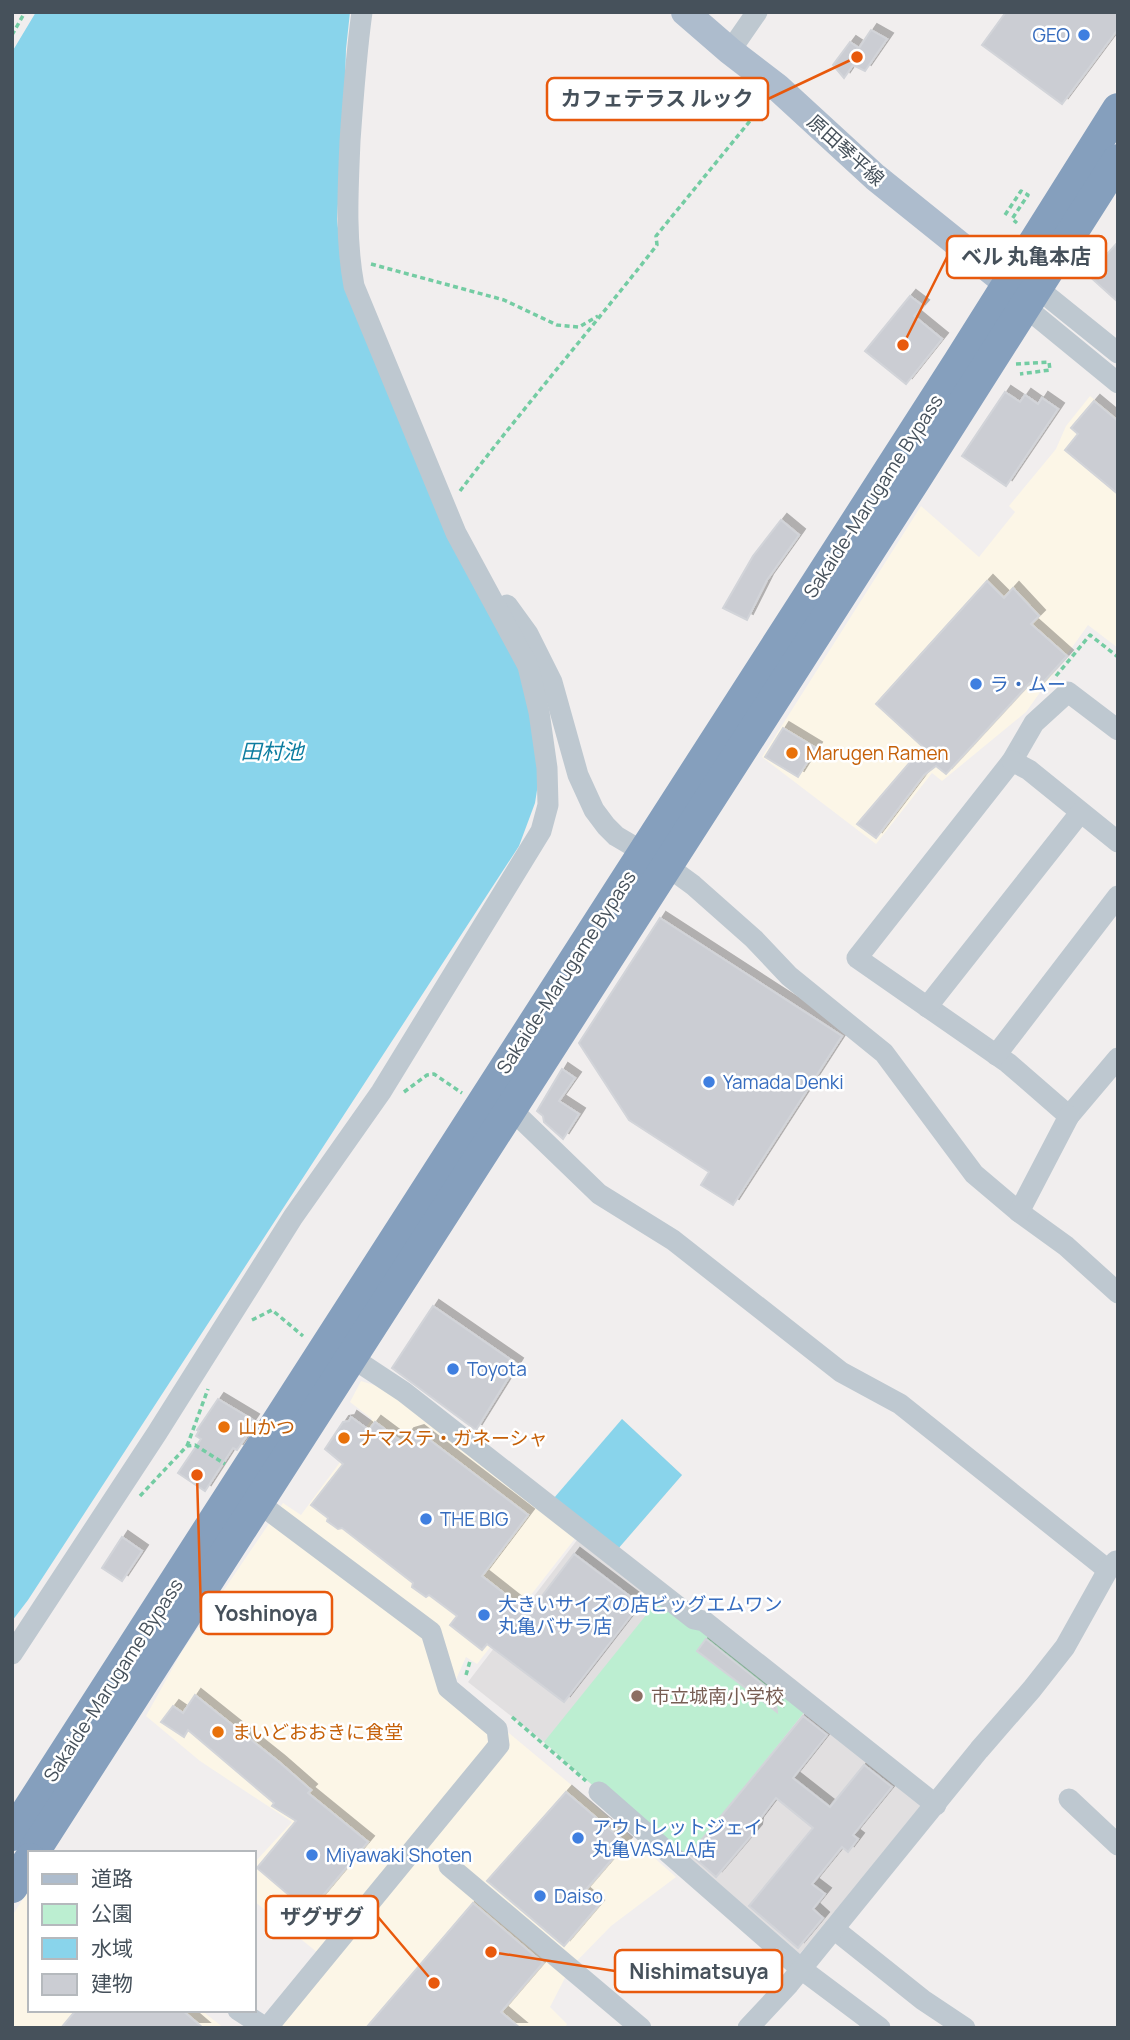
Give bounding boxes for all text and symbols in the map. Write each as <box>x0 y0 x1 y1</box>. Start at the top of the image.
place label: GEO <box>1033 22 1070 48</box>
marker: GEO <box>1076 27 1092 43</box>
callout: カフェテラス ルック <box>547 78 768 120</box>
text: カフェテラス ルック <box>561 84 753 112</box>
street label: 原田琴平線 <box>802 109 890 191</box>
callout: ベル 丸亀本店 <box>947 236 1106 278</box>
text: ベル 丸亀本店 <box>961 242 1091 270</box>
street label: Sakaide-Marugame Bypass <box>797 389 949 603</box>
place label: ラ・ムー <box>990 671 1066 697</box>
marker: ラ・ムー <box>968 676 984 692</box>
water label: 田村池 <box>241 737 305 765</box>
place label: Marugen Ramen <box>806 740 949 766</box>
marker: Marugen Ramen <box>784 745 800 761</box>
street label: Sakaide-Marugame Bypass <box>490 865 642 1079</box>
place label: Yamada Denki <box>723 1069 844 1095</box>
marker: Yamada Denki <box>701 1074 717 1090</box>
place label: Toyota <box>467 1356 527 1382</box>
marker: Toyota <box>445 1361 461 1377</box>
place label: 山かつ <box>238 1414 295 1440</box>
marker: 山かつ <box>216 1419 232 1435</box>
place label: ナマステ・ガネーシャ <box>358 1425 548 1451</box>
marker: ナマステ・ガネーシャ <box>336 1430 352 1446</box>
place label: THE BIG <box>440 1506 508 1532</box>
marker: THE BIG <box>418 1511 434 1527</box>
street label: Sakaide-Marugame Bypass <box>37 1573 189 1787</box>
place label: 大きいサイズの店ビッグエムワン 丸亀バサラ店 <box>498 1591 782 1639</box>
callout: Yoshinoya <box>201 1592 332 1634</box>
text: Yoshinoya <box>214 1599 318 1627</box>
marker: 大きいサイズの店ビッグエムワン 丸亀バサラ店 <box>476 1607 492 1623</box>
place label: 市立城南小学校 <box>651 1683 784 1709</box>
marker: 市立城南小学校 <box>629 1688 645 1704</box>
place label: まいどおおきに食堂 <box>232 1719 403 1745</box>
marker: まいどおおきに食堂 <box>210 1724 226 1740</box>
place label: アウトレットジェイ 丸亀VASALA店 <box>592 1814 763 1862</box>
marker: アウトレットジェイ 丸亀VASALA店 <box>570 1830 586 1846</box>
place label: Miyawaki Shoten <box>326 1842 472 1868</box>
marker: Miyawaki Shoten <box>304 1847 320 1863</box>
legend <box>28 1851 256 2012</box>
text: 道路 <box>91 1864 133 1892</box>
place label: Daiso <box>554 1883 603 1909</box>
marker: Daiso <box>532 1888 548 1904</box>
callout: ザグザグ <box>266 1896 378 1938</box>
text: 公園 <box>91 1899 133 1927</box>
text: ザグザグ <box>280 1902 364 1930</box>
text: 水域 <box>91 1934 133 1962</box>
callout: Nishimatsuya <box>615 1950 782 1992</box>
text: Nishimatsuya <box>629 1957 769 1985</box>
text: 建物 <box>91 1969 133 1997</box>

